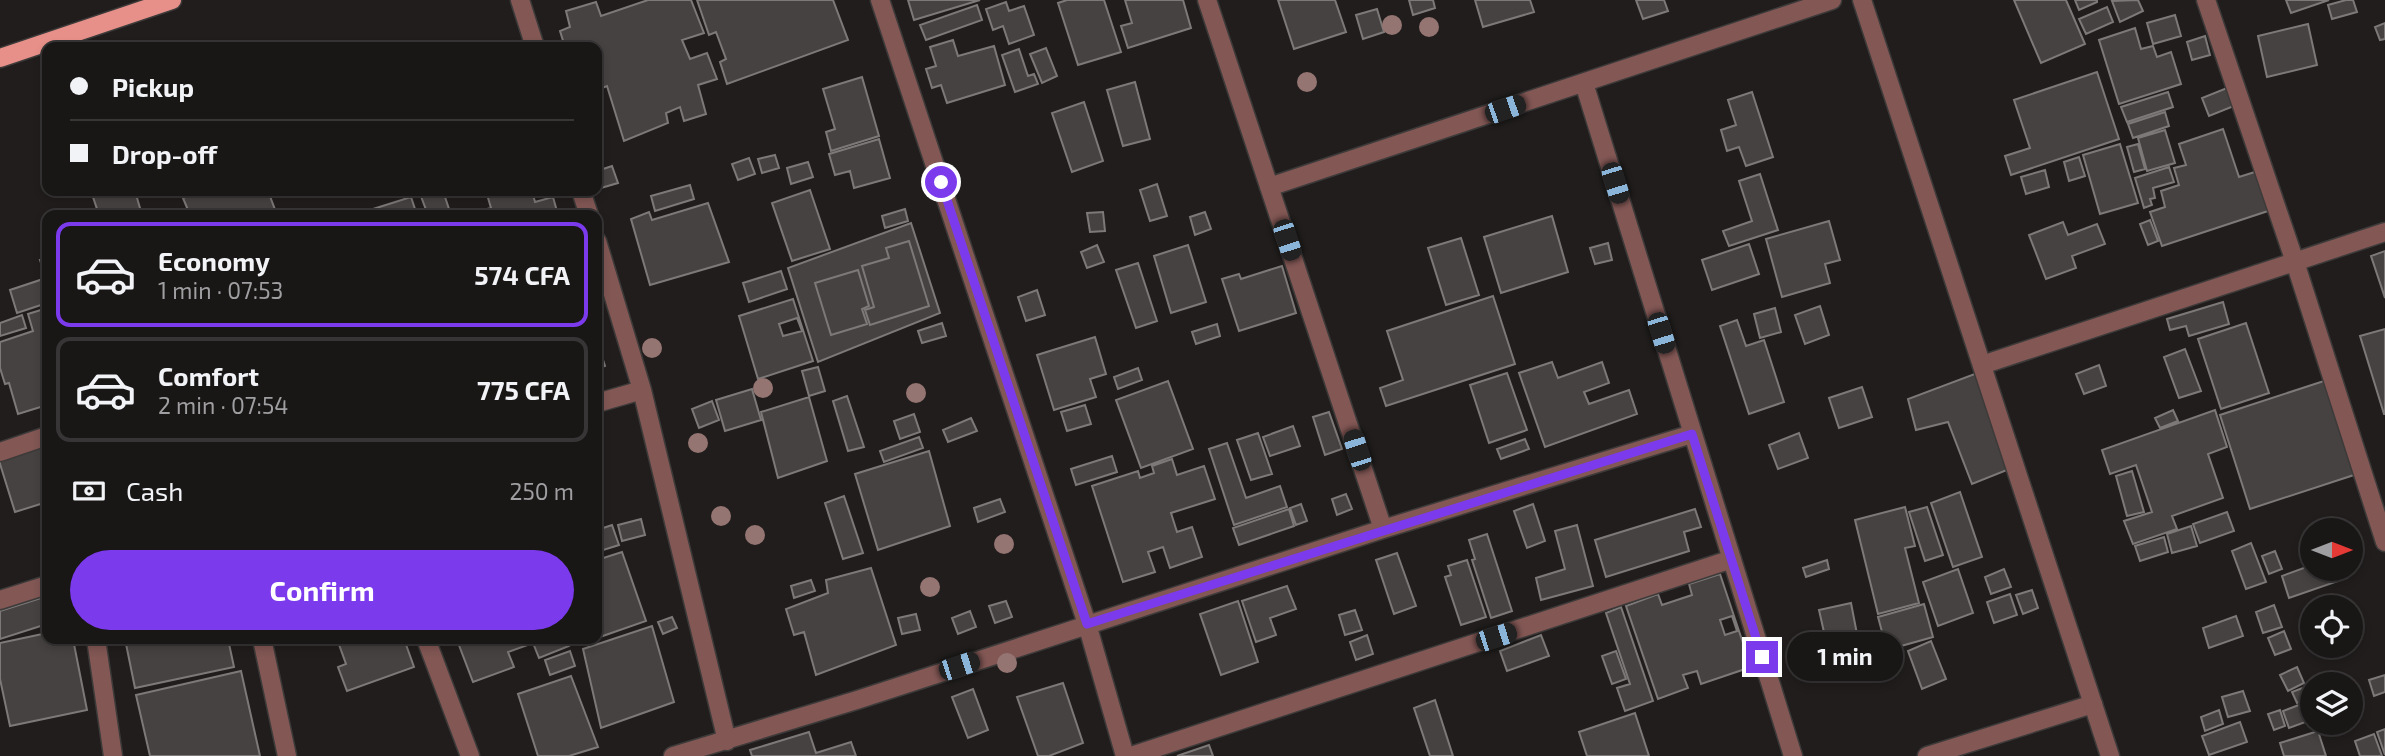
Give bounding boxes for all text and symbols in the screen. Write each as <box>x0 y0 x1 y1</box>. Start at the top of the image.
text: Pickup <box>112 71 194 102</box>
car <box>1482 92 1529 126</box>
text: Drop-off <box>112 138 217 169</box>
car <box>1599 160 1632 206</box>
route start <box>925 166 957 198</box>
car <box>1271 217 1304 263</box>
icon: car <box>74 243 137 306</box>
text: Economy <box>158 245 270 276</box>
text: 574 CFA <box>474 259 570 290</box>
text: 1 min · 07:53 <box>158 276 283 304</box>
car <box>1645 310 1678 356</box>
icon: car <box>74 358 137 421</box>
text: Comfort <box>158 360 259 391</box>
text: 775 CFA <box>477 374 570 405</box>
text: 2 min · 07:54 <box>158 391 289 419</box>
car <box>1341 427 1374 473</box>
icon: cash <box>70 472 108 510</box>
text: Cash <box>126 475 183 506</box>
text: 250 m <box>510 477 574 505</box>
north arrow <box>2300 518 2362 581</box>
map controls <box>2300 518 2363 735</box>
button: Confirm <box>70 550 574 630</box>
button: locate <box>2300 595 2363 658</box>
car <box>1473 621 1520 653</box>
callout: 1 min <box>1786 632 1902 682</box>
route end <box>1746 641 1778 673</box>
text: 1 min <box>1817 642 1873 670</box>
car <box>936 650 983 682</box>
button: layers <box>2300 672 2363 735</box>

